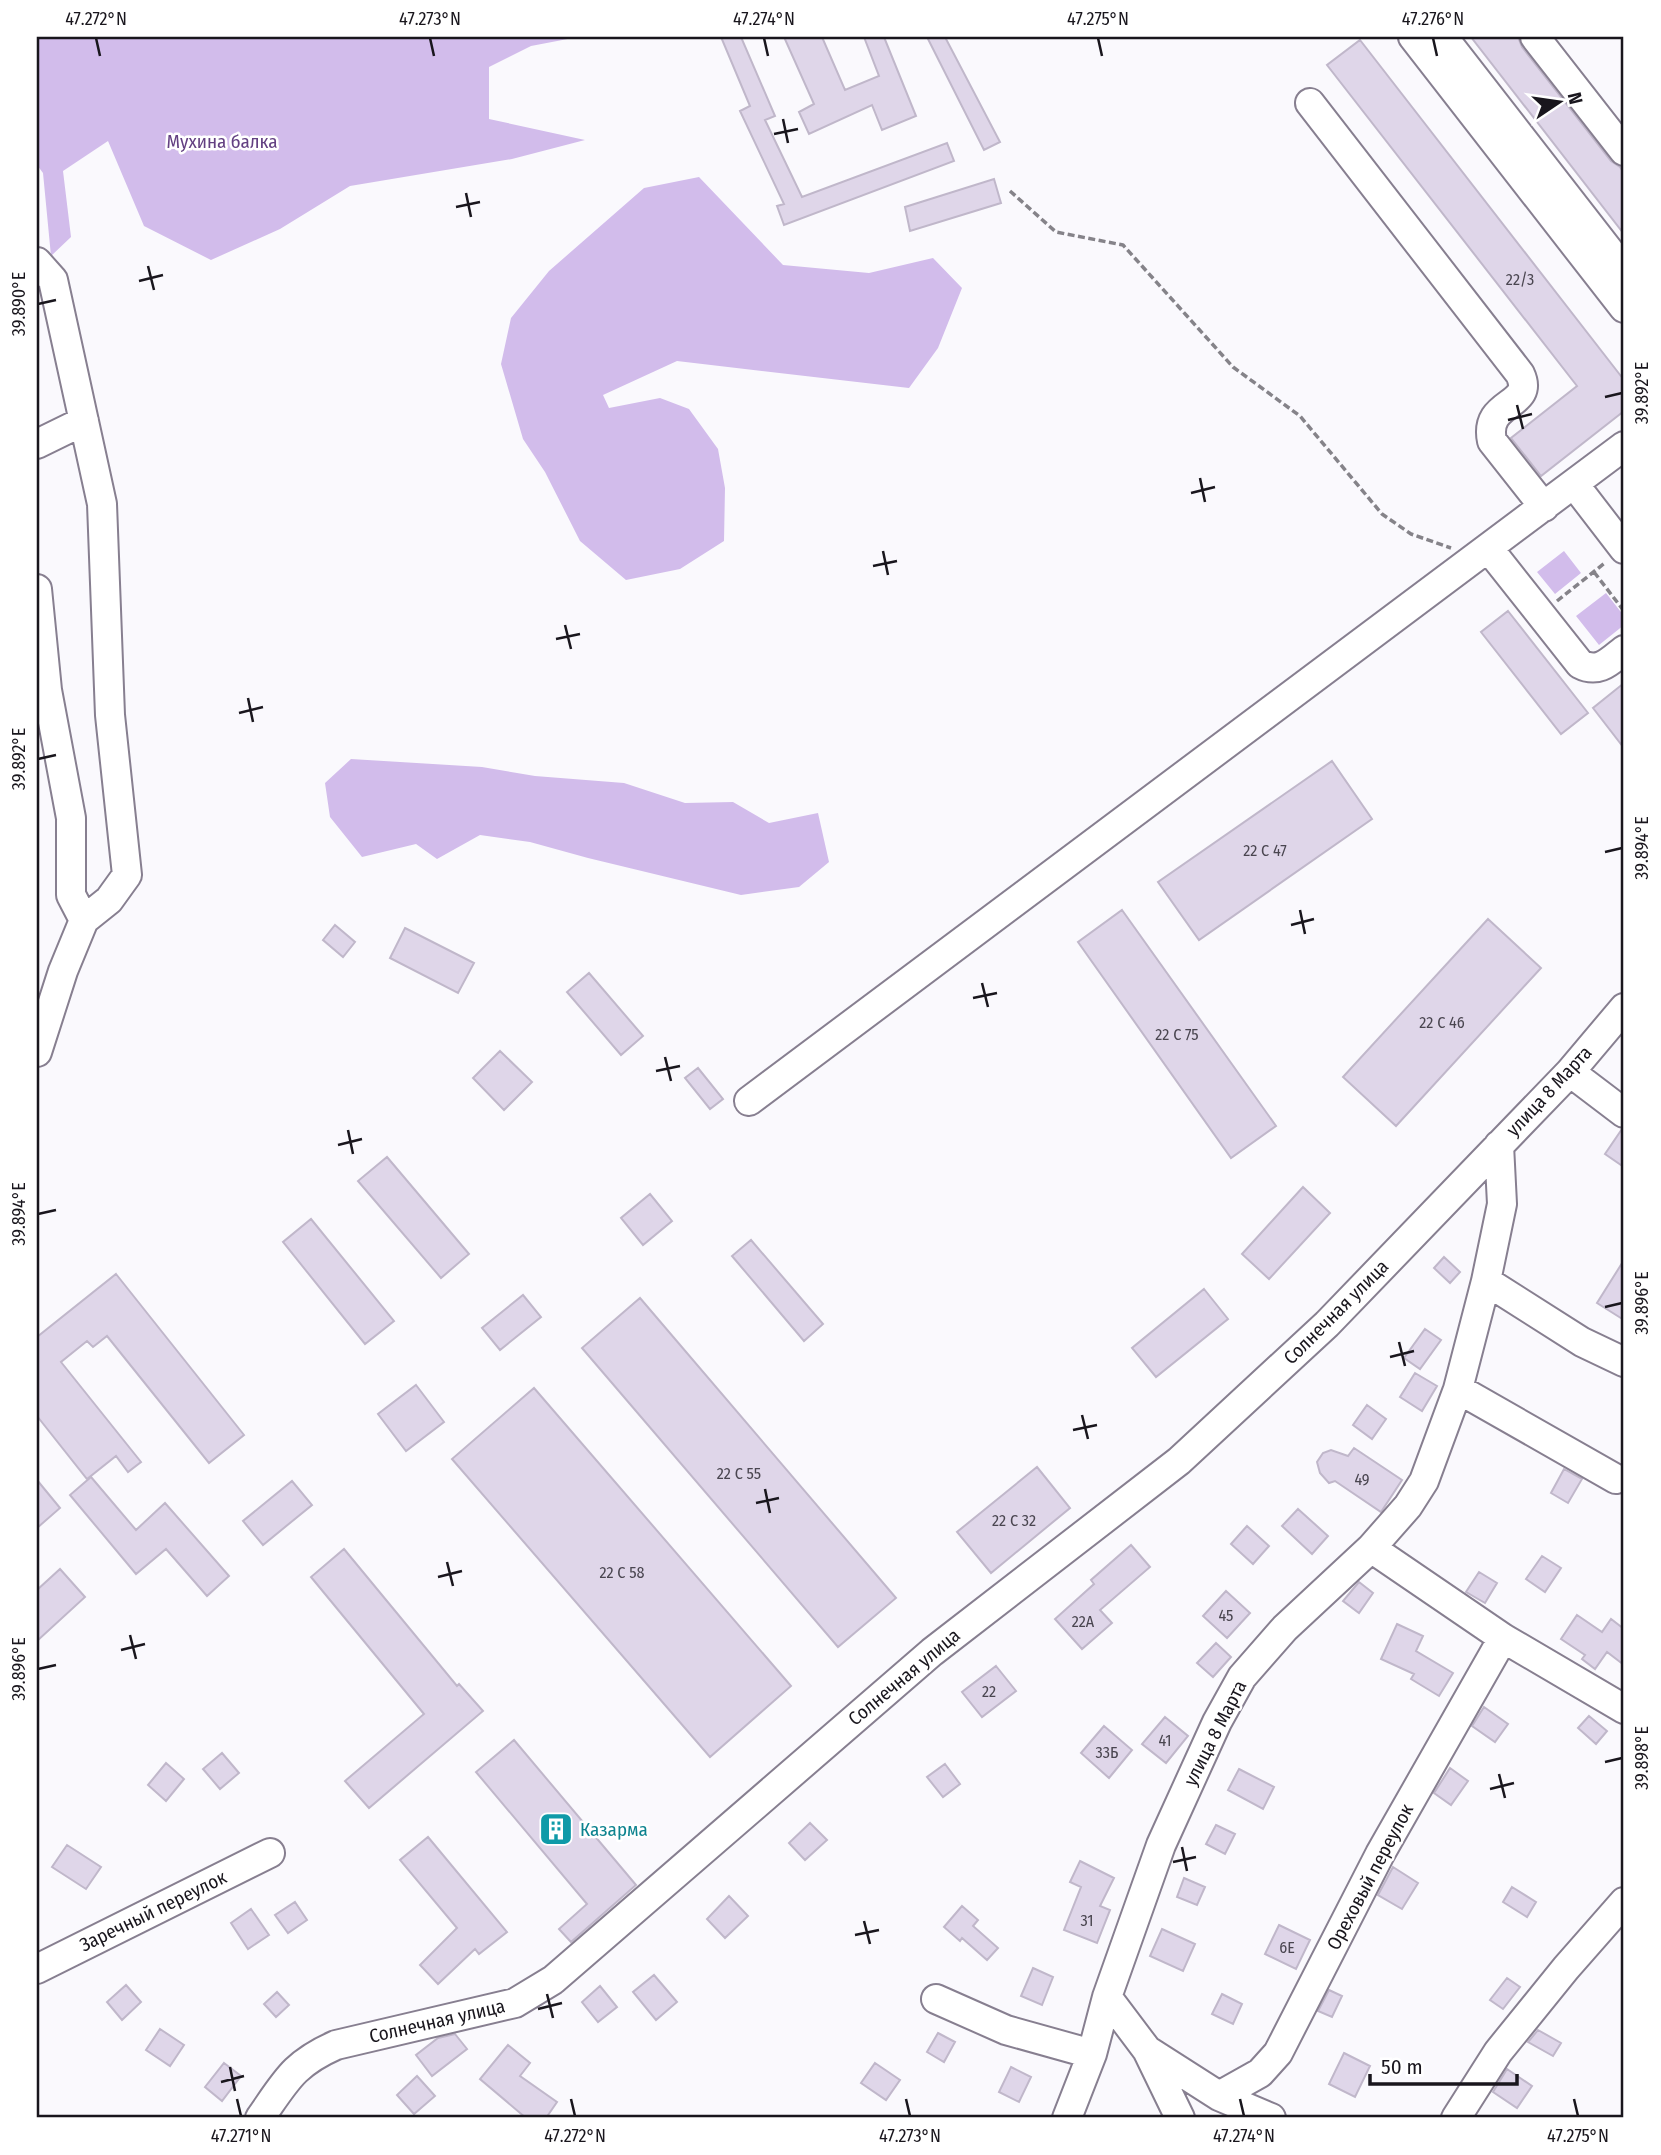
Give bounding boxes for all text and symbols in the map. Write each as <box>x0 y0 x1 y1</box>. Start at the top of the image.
text: 47.272°N <box>65 8 127 30</box>
text: 47.273°N <box>399 8 461 30</box>
text: 47.274°N <box>733 8 795 30</box>
text: 47.275°N <box>1067 8 1129 30</box>
text: 47.276°N <box>1402 8 1464 30</box>
north arrow <box>1524 66 1594 136</box>
text: N <box>1563 90 1588 106</box>
park label: Мухина балка <box>166 130 278 153</box>
house number: 22/3 <box>1506 270 1534 289</box>
text: 39.890°E <box>8 272 30 336</box>
text: 39.892°E <box>1631 362 1653 424</box>
text: 39.892°E <box>8 728 30 790</box>
text: 39.894°E <box>1631 816 1653 880</box>
house number: 22 С 47 <box>1243 841 1287 860</box>
house number: 22 С 46 <box>1419 1013 1465 1032</box>
house number: 22 С 75 <box>1155 1025 1199 1044</box>
street label: улица 8 Марта <box>1501 1041 1597 1141</box>
text: 39.894°E <box>8 1182 30 1246</box>
street label: Солнечная улица <box>1279 1255 1393 1369</box>
text: 39.896°E <box>1631 1271 1653 1335</box>
house number: 22 С 55 <box>717 1464 761 1483</box>
house number: 49 <box>1354 1470 1370 1489</box>
house number: 22 С 32 <box>992 1511 1036 1530</box>
house number: 22 С 58 <box>599 1563 645 1582</box>
house number: 45 <box>1219 1606 1233 1625</box>
house number: 22А <box>1072 1612 1095 1631</box>
street label: Солнечная улица <box>843 1624 965 1730</box>
text: 39.896°E <box>8 1637 30 1701</box>
street label: улица 8 Марта <box>1179 1677 1251 1789</box>
house number: 22 <box>982 1682 996 1701</box>
text: 39.898°E <box>1631 1726 1653 1790</box>
house number: 41 <box>1158 1731 1172 1750</box>
house number: 33Б <box>1096 1743 1118 1762</box>
street label: Ореховый переулок <box>1322 1800 1418 1954</box>
building icon: Казарма <box>537 1810 575 1848</box>
place label: Казарма <box>580 1818 648 1841</box>
street label: Заречный переулок <box>76 1865 230 1957</box>
house number: 31 <box>1080 1911 1094 1930</box>
house number: 6Е <box>1279 1938 1295 1957</box>
street label: Солнечная улица <box>367 1994 507 2048</box>
scale bar <box>1370 2043 1518 2087</box>
text: 50 m <box>1381 2054 1423 2080</box>
text: 47.271°N <box>211 2125 271 2147</box>
text: 47.272°N <box>544 2125 606 2147</box>
text: 47.273°N <box>879 2125 941 2147</box>
text: 47.274°N <box>1213 2125 1275 2147</box>
text: 47.275°N <box>1547 2125 1609 2147</box>

